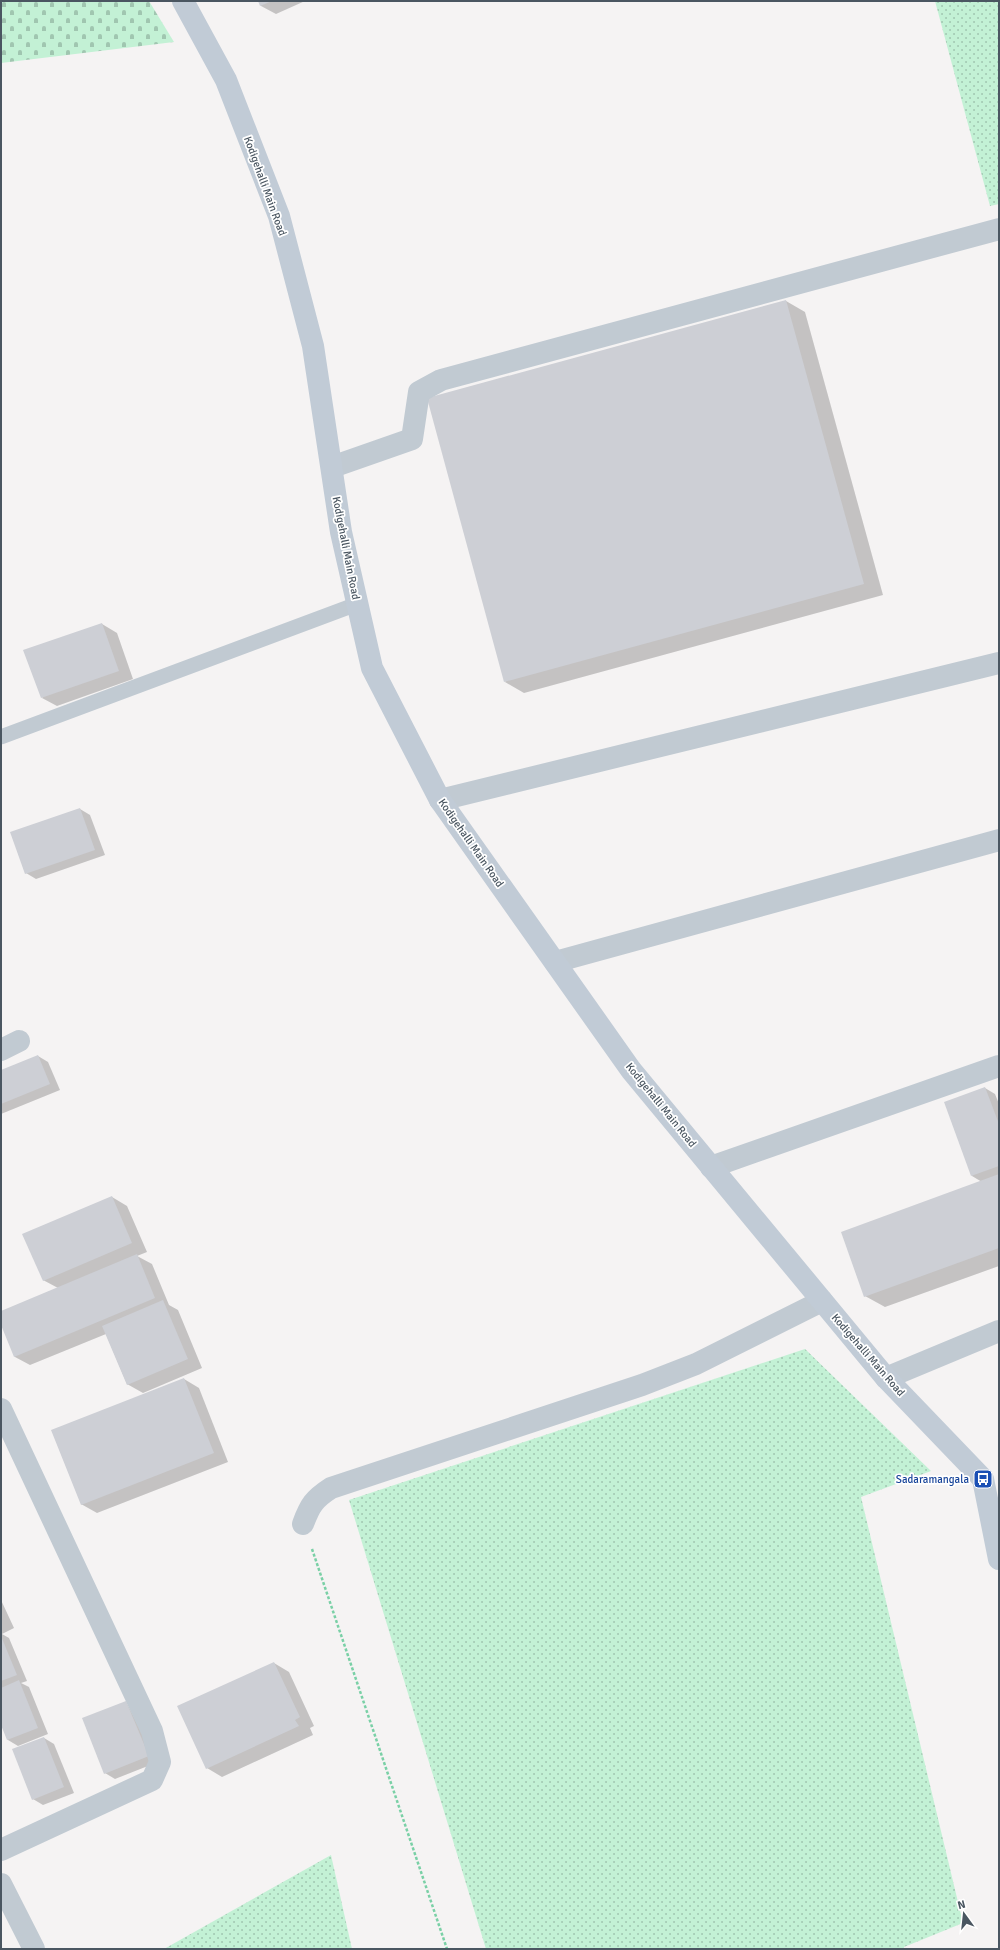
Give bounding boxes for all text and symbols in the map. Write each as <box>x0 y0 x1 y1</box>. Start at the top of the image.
street label: Kodigehalli Main Road <box>241 135 289 238</box>
street label: Kodigehalli Main Road <box>330 495 362 601</box>
street label: Kodigehalli Main Road <box>436 796 506 890</box>
street label: Kodigehalli Main Road <box>623 1060 699 1150</box>
street label: Kodigehalli Main Road <box>829 1311 907 1399</box>
bus stop icon: Sadaramangala <box>972 1468 994 1490</box>
place label: Sadaramangala <box>896 1473 969 1486</box>
north arrow <box>944 1894 984 1934</box>
text: N <box>956 1898 967 1912</box>

